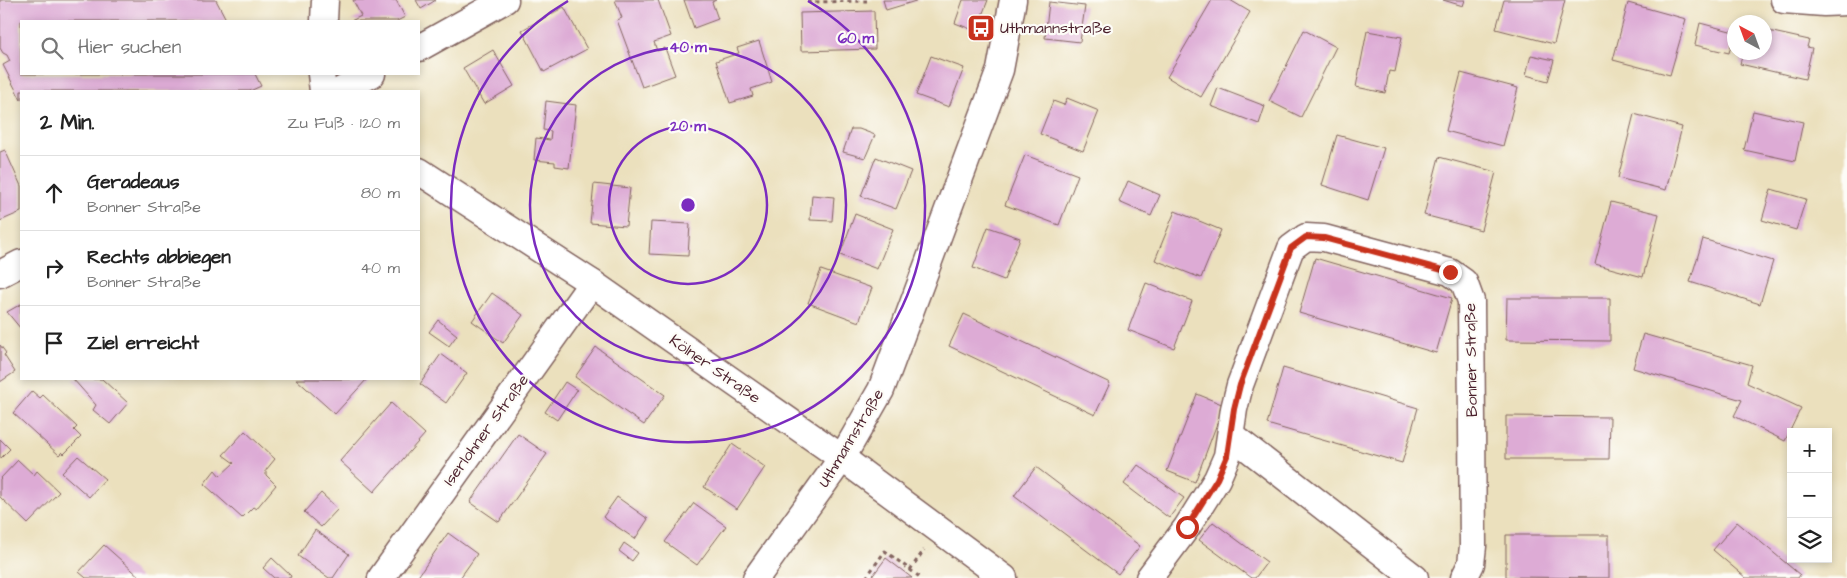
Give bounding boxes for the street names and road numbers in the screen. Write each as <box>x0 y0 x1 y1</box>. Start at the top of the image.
street label: Bonner Straße <box>1459 302 1483 417</box>
street label: Kölner Straße <box>665 329 765 409</box>
street label: Iserlohner Straße <box>438 369 534 490</box>
street label: Uthmannstraße <box>813 384 889 491</box>

